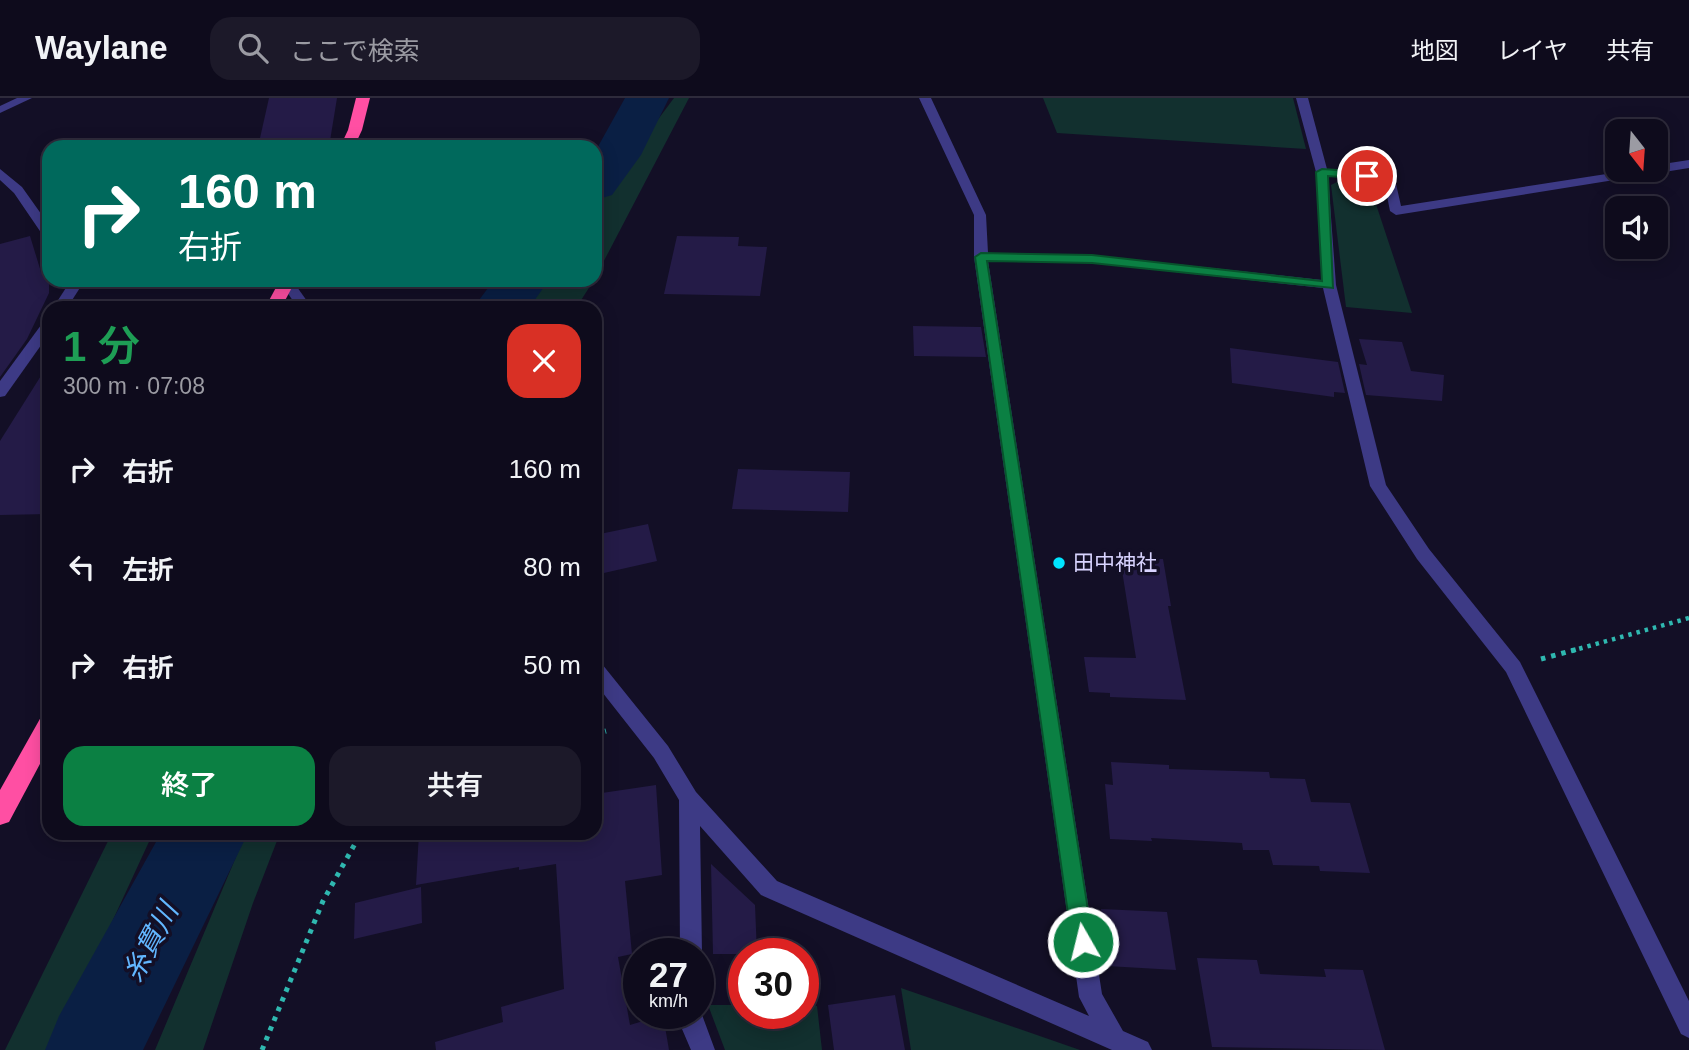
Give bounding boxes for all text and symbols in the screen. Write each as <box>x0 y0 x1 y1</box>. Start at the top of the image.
search box <box>210 17 700 80</box>
text: Waylane <box>35 29 168 66</box>
icon: search <box>234 29 272 67</box>
text: ここで検索 <box>290 36 420 66</box>
text: 地図 <box>1411 37 1459 64</box>
text: レイヤ <box>1497 37 1568 64</box>
text: 共有 <box>1606 37 1654 64</box>
north arrow <box>1605 119 1668 182</box>
map controls <box>1605 119 1668 259</box>
pin <box>1337 146 1397 206</box>
icon: arrive <box>1348 157 1386 195</box>
text: 160 m <box>178 164 317 218</box>
icon: right <box>63 168 154 259</box>
button: sound <box>1605 196 1668 259</box>
text: 右折 <box>178 229 242 265</box>
text: 1 分 <box>63 323 140 370</box>
button: close <box>507 324 581 398</box>
text: 300 m · 07:08 <box>63 373 205 399</box>
icon: right <box>63 450 101 488</box>
text: 160 m <box>509 454 581 484</box>
text: 右折 <box>122 457 174 487</box>
icon: left <box>63 548 101 586</box>
place label: 田中神社 <box>1073 551 1157 574</box>
text: 80 m <box>523 552 581 582</box>
text: 左折 <box>122 555 174 585</box>
marker: 田中神社 <box>1051 555 1067 571</box>
icon: right <box>63 646 101 684</box>
text: 50 m <box>523 650 581 680</box>
text: 右折 <box>122 653 174 683</box>
button: 終了 <box>63 746 315 826</box>
button: 共有 <box>329 746 581 826</box>
water label: 糸貫川 <box>117 895 185 987</box>
position arrow <box>1046 905 1120 979</box>
speed limit sign: 30 <box>728 938 819 1029</box>
text: 27 <box>649 955 688 994</box>
text: km/h <box>649 991 688 1011</box>

